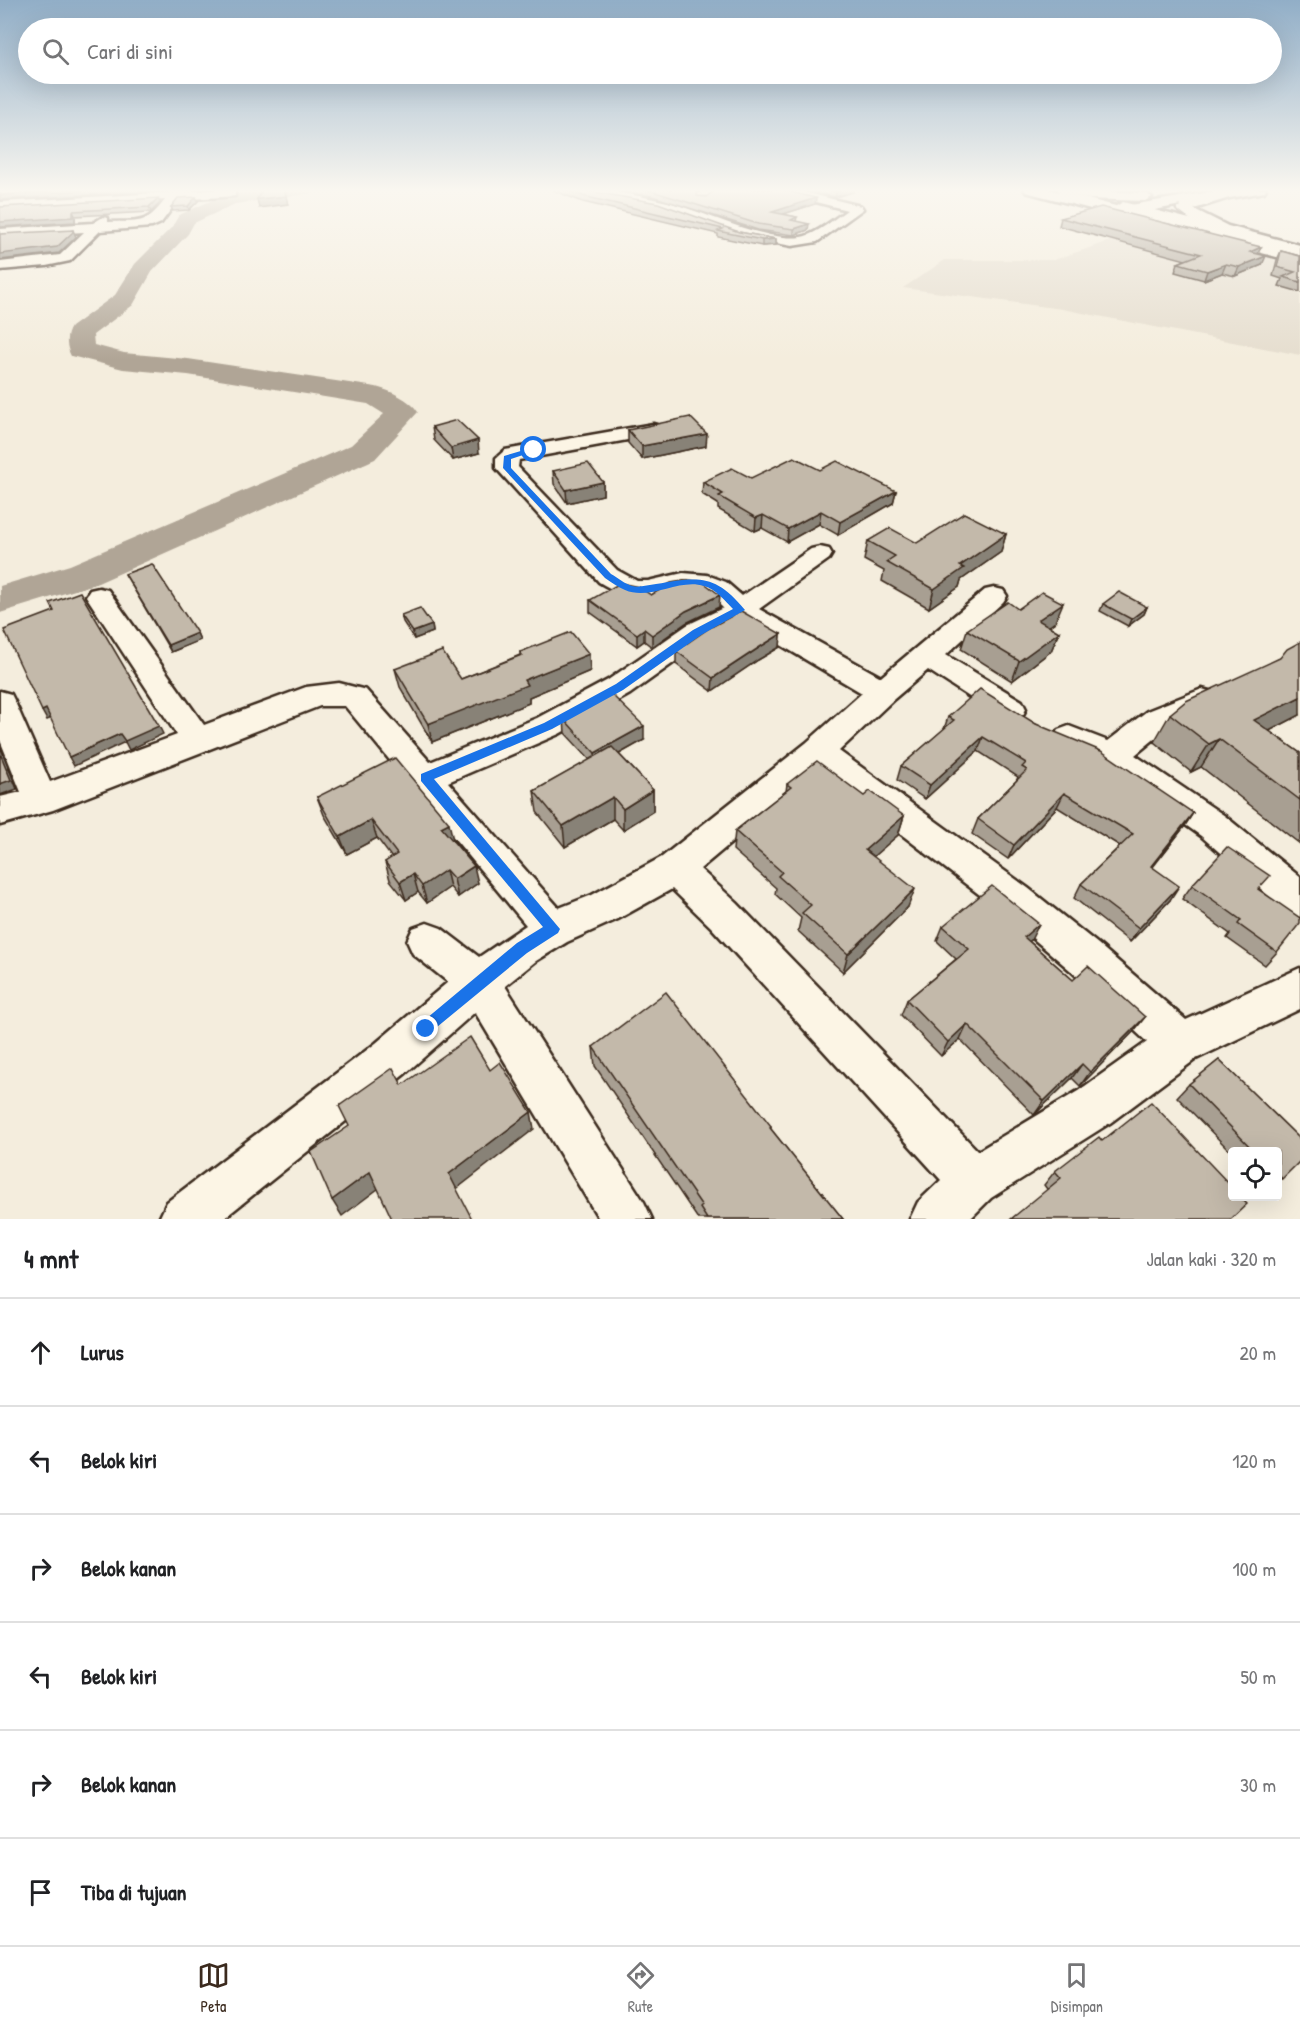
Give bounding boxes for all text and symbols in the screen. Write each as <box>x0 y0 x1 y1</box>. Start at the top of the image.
search box <box>18 18 1282 84</box>
icon: search <box>39 35 72 68</box>
text: Cari di sini <box>87 36 173 66</box>
route start <box>520 436 546 462</box>
route end <box>412 1015 438 1041</box>
map controls <box>1228 1147 1282 1201</box>
button: locate <box>1228 1147 1282 1201</box>
text: 4 mnt <box>24 1241 78 1276</box>
text: Jalan kaki · 320 m <box>1146 1245 1276 1272</box>
icon: ahead <box>24 1336 57 1369</box>
text: Lurus <box>81 1337 124 1367</box>
text: 20 m <box>1239 1339 1276 1366</box>
icon: left <box>24 1444 57 1477</box>
text: Belok kiri <box>81 1445 157 1475</box>
text: 120 m <box>1232 1447 1276 1474</box>
icon: right <box>24 1552 57 1585</box>
text: Belok kanan <box>81 1553 176 1583</box>
text: 100 m <box>1233 1555 1276 1582</box>
icon: left <box>24 1660 57 1693</box>
text: Belok kiri <box>81 1661 157 1691</box>
text: 50 m <box>1240 1663 1276 1690</box>
icon: right <box>24 1768 57 1801</box>
text: Belok kanan <box>81 1769 176 1799</box>
text: 30 m <box>1240 1771 1276 1798</box>
icon: arrive <box>24 1876 57 1909</box>
text: Tiba di tujuan <box>81 1877 186 1907</box>
tab: Peta <box>197 1959 230 2017</box>
tab: Rute <box>624 1959 657 2017</box>
tab: Disimpan <box>1051 1959 1103 2017</box>

